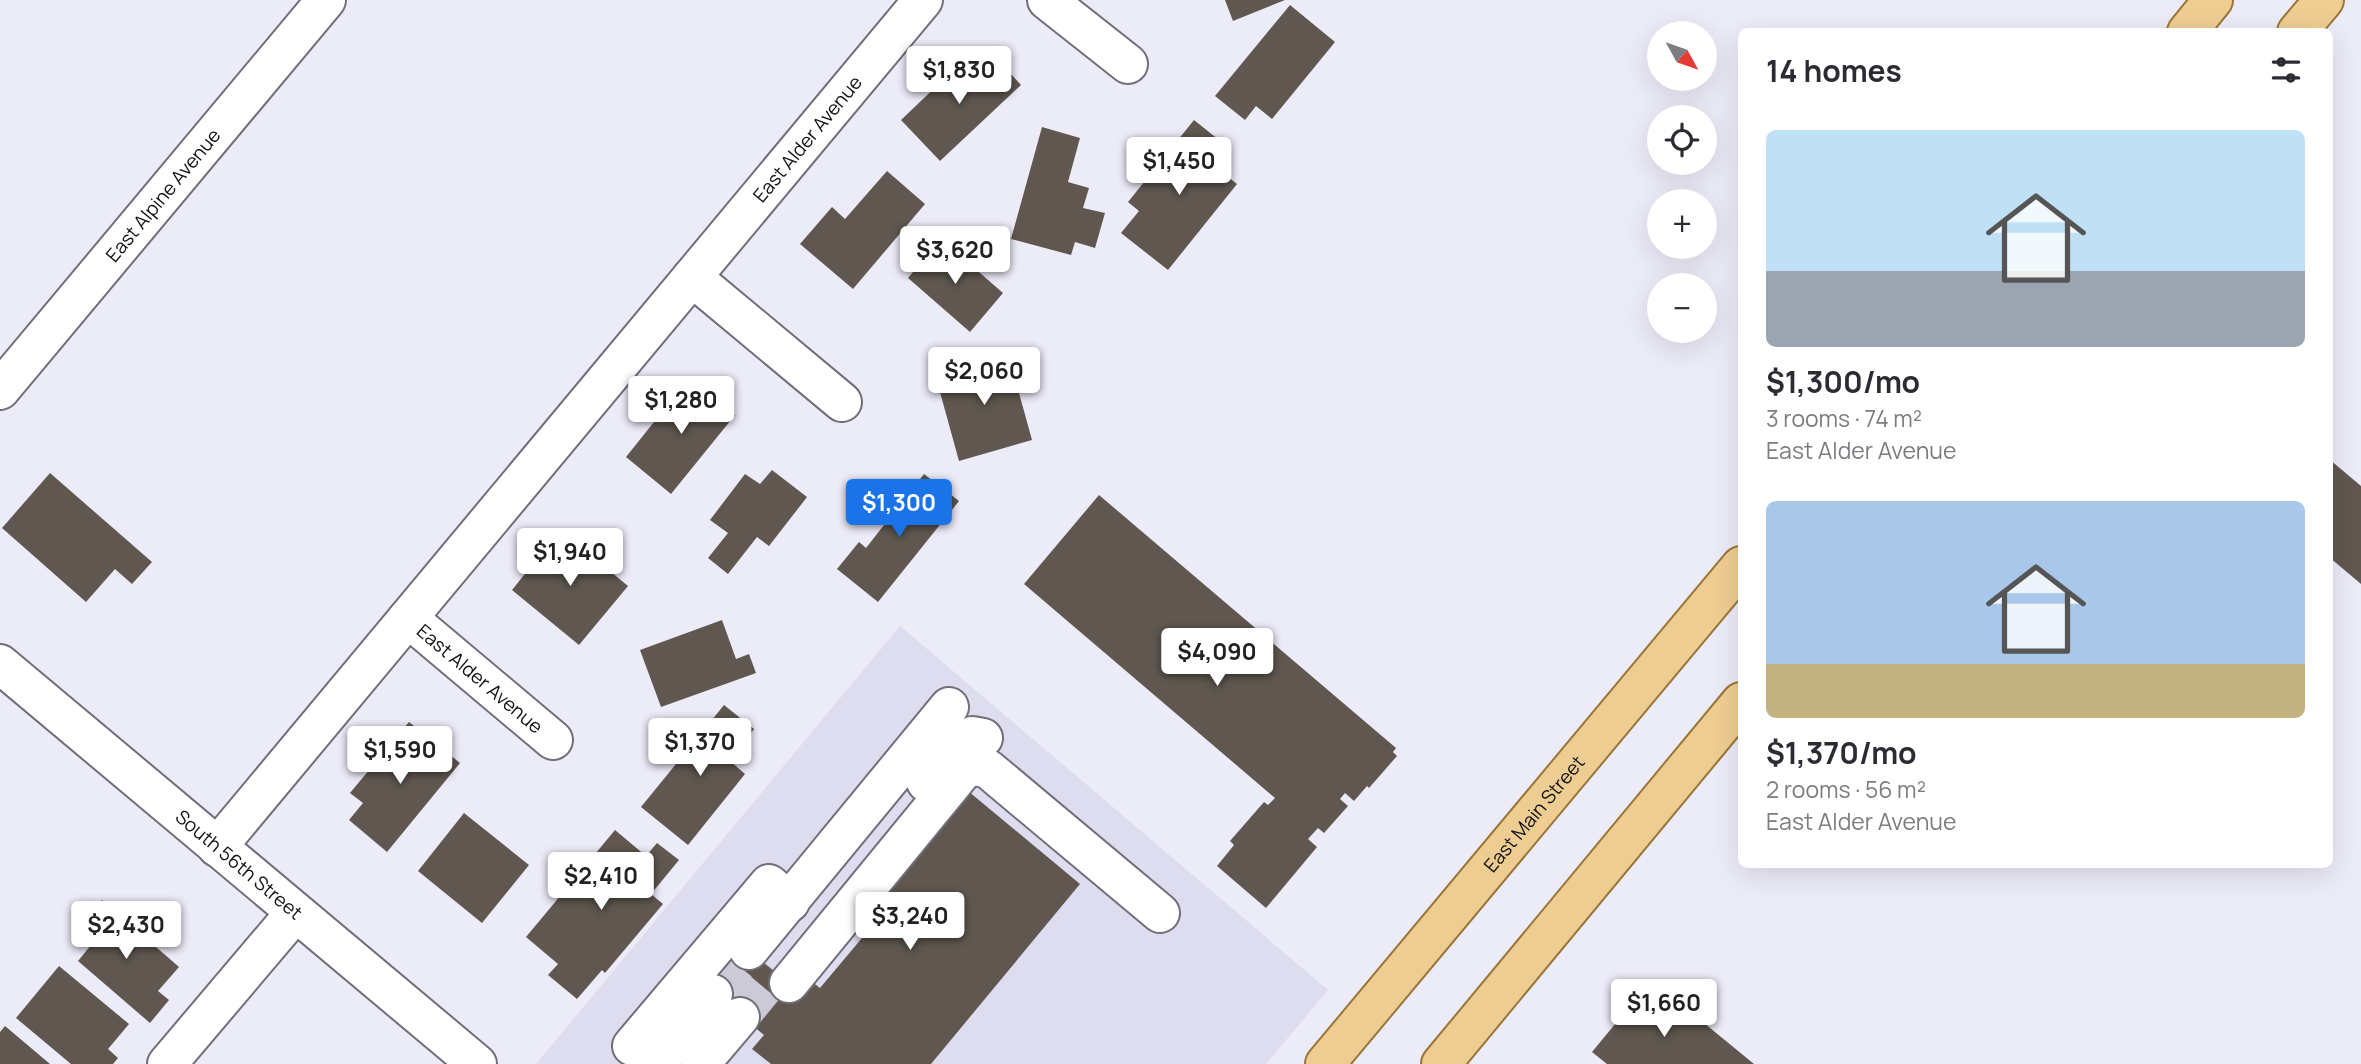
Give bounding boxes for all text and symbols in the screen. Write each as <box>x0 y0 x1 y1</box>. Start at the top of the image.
north arrow <box>1647 21 1717 91</box>
map controls <box>1647 21 1717 343</box>
pin: $1,830 <box>902 46 1016 106</box>
text: 14 homes <box>1766 50 1902 91</box>
icon: filters <box>2267 51 2305 89</box>
text: $1,830 <box>922 53 996 85</box>
street label: East Alder Avenue <box>747 70 868 208</box>
button: locate <box>1647 105 1717 175</box>
street label: East Alpine Avenue <box>100 123 226 267</box>
pin: $1,450 <box>1122 138 1236 197</box>
text: $1,450 <box>1142 144 1216 176</box>
icon: home <box>1973 175 2099 301</box>
button: + <box>1647 189 1717 259</box>
pin: $3,620 <box>898 226 1012 286</box>
text: $3,620 <box>916 233 994 265</box>
button: − <box>1647 273 1717 343</box>
pin: $2,060 <box>927 348 1041 407</box>
text: $2,060 <box>944 354 1024 386</box>
text: $1,300/mo <box>1766 361 1920 402</box>
pin: $1,280 <box>624 376 738 436</box>
text: $1,280 <box>644 383 718 415</box>
text: 3 rooms · 74 m² <box>1766 402 1922 434</box>
text: East Alder Avenue <box>1766 434 1956 466</box>
pin: $1,300 <box>842 480 956 539</box>
text: $1,300 <box>862 486 936 518</box>
pin: $1,940 <box>513 528 627 588</box>
text: $1,940 <box>533 535 607 567</box>
icon: home <box>1973 546 2099 672</box>
street label: East Alder Avenue <box>411 618 549 739</box>
pin: $4,090 <box>1160 628 1274 688</box>
text: $4,090 <box>1177 635 1257 667</box>
pin: $1,370 <box>643 718 757 778</box>
text: $1,370 <box>664 725 736 757</box>
pin: $1,590 <box>343 726 457 786</box>
text: $1,370/mo <box>1766 732 1916 773</box>
text: $1,590 <box>363 733 437 765</box>
street label: East Main Street <box>1478 750 1590 878</box>
text: 2 rooms · 56 m² <box>1766 773 1926 805</box>
street label: South 56th Street <box>170 804 308 925</box>
text: East Alder Avenue <box>1766 805 1956 837</box>
pin: $2,410 <box>544 852 658 912</box>
text: $2,410 <box>564 859 638 891</box>
pin: $3,240 <box>853 892 967 952</box>
text: $3,240 <box>871 899 949 931</box>
pin: $2,430 <box>69 902 183 961</box>
text: $2,430 <box>87 908 165 940</box>
pin: $1,660 <box>1607 979 1721 1039</box>
text: $1,660 <box>1627 986 1701 1018</box>

